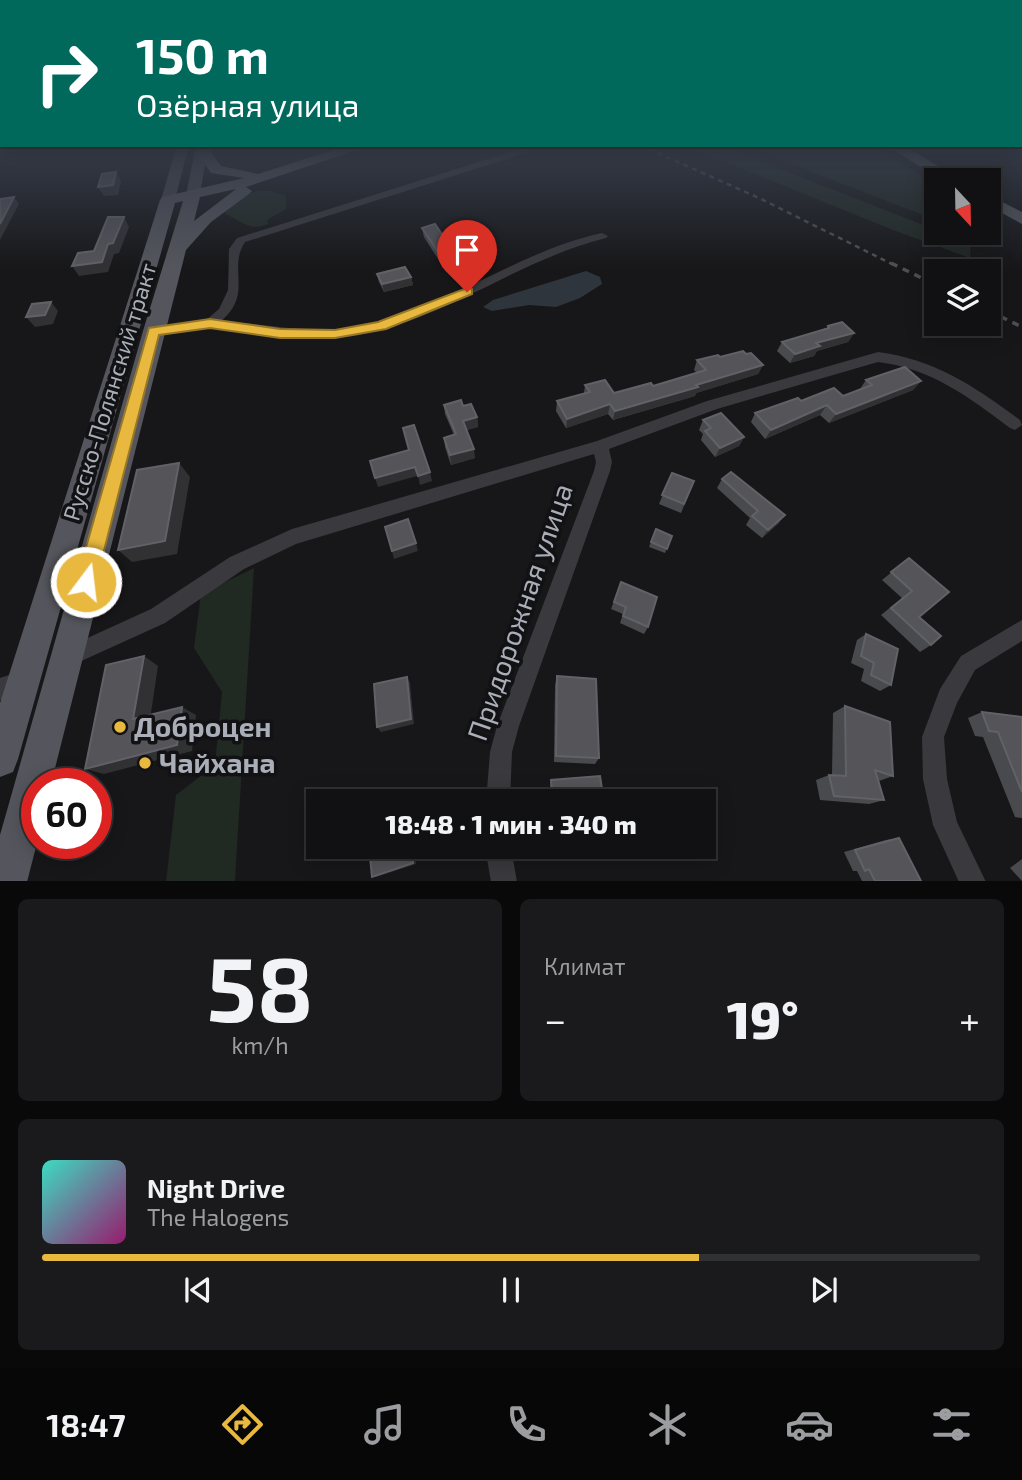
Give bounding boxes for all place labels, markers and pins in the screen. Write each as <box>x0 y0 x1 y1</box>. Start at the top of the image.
pin <box>437 220 497 292</box>
place label: Доброцен <box>134 709 272 743</box>
marker: Доброцен <box>112 719 128 735</box>
place label: Чайхана <box>159 745 276 779</box>
marker: Чайхана <box>137 755 153 771</box>

